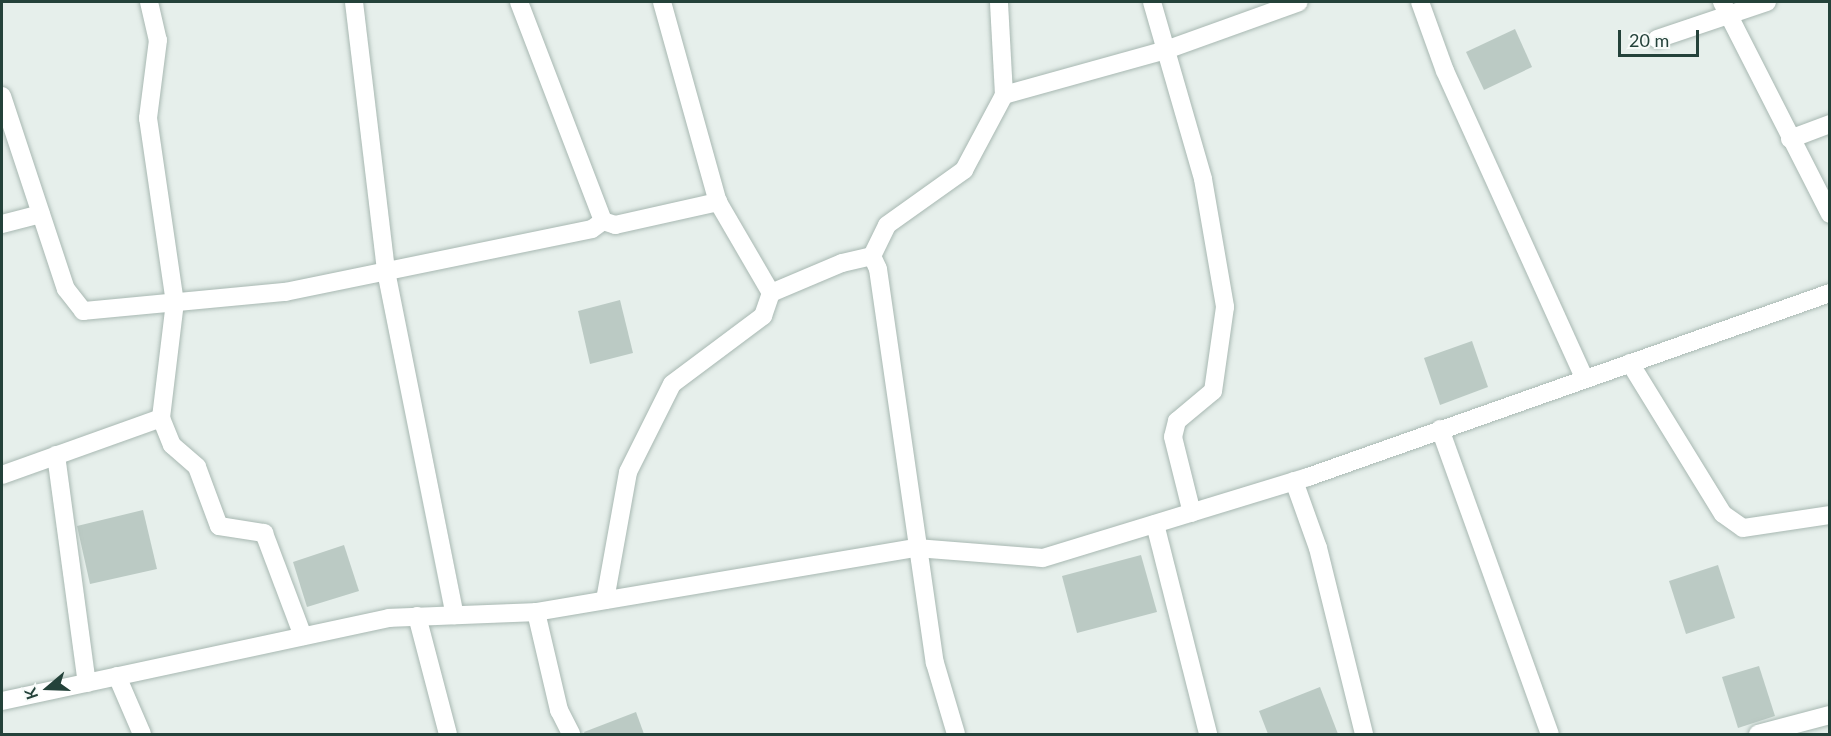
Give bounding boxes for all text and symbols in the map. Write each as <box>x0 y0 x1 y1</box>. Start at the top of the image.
scale bar <box>1621 18 1702 56</box>
text: 20 m <box>1629 29 1669 51</box>
north arrow <box>18 658 78 718</box>
text: K <box>20 686 41 702</box>

